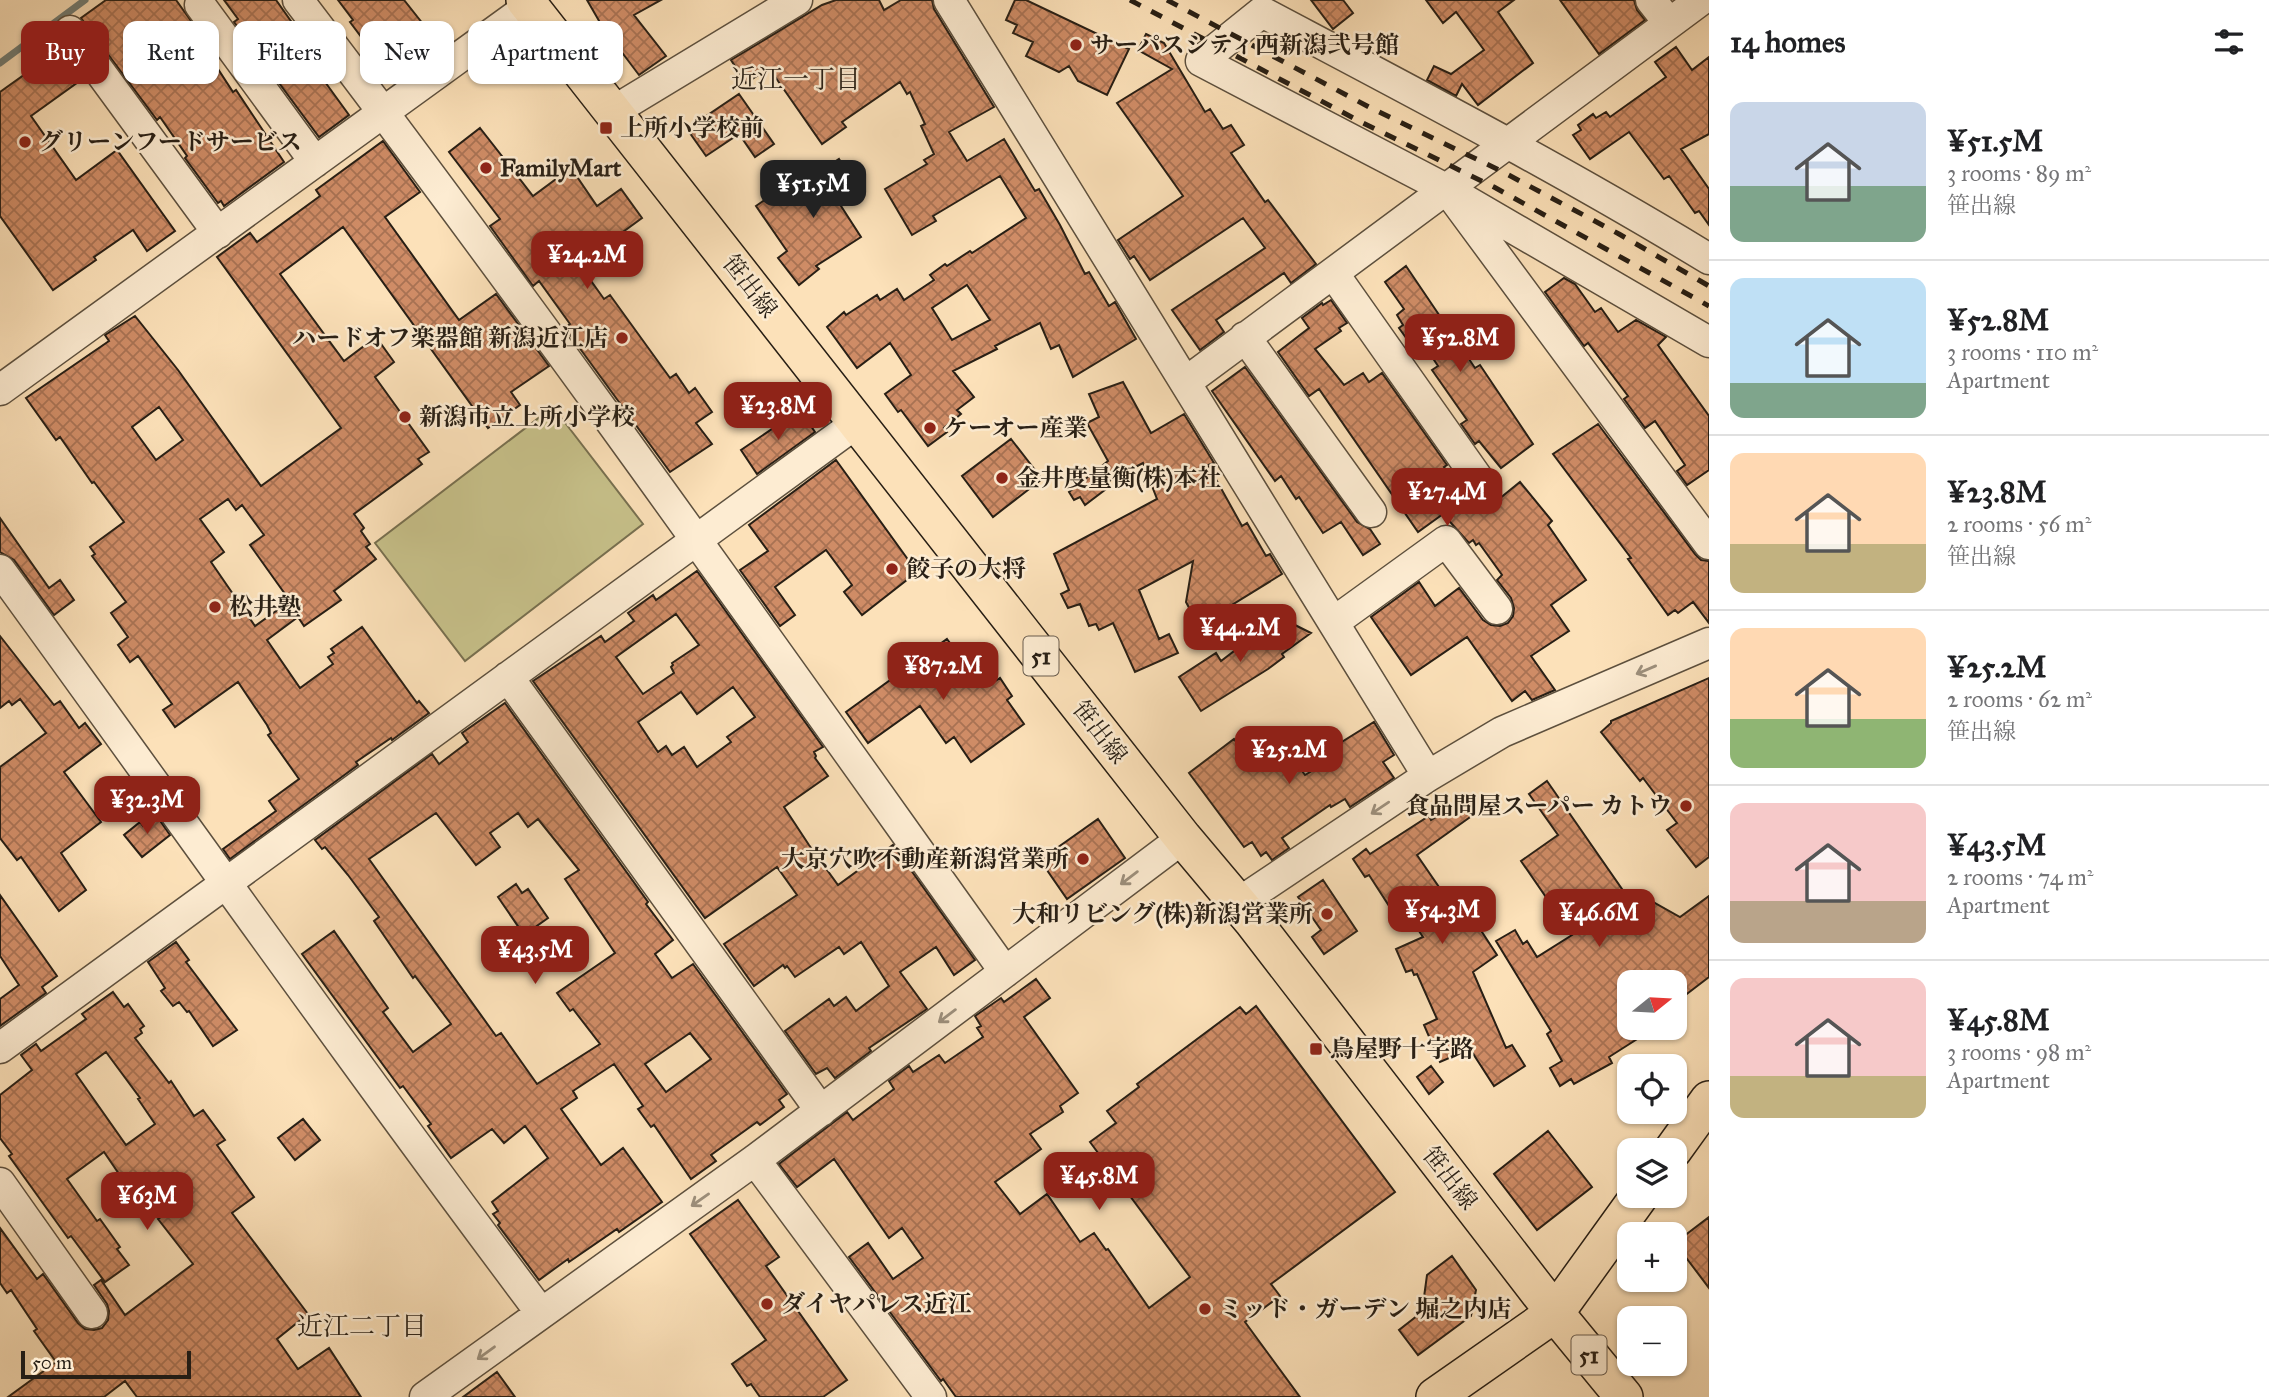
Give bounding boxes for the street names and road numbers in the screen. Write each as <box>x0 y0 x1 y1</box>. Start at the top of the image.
street label: 笹出線 <box>716 248 784 324</box>
road number: 51 <box>1024 636 1058 676</box>
street label: 笹出線 <box>1066 694 1134 770</box>
street label: 笹出線 <box>1416 1140 1484 1216</box>
road number: 51 <box>1572 1336 1606 1374</box>

